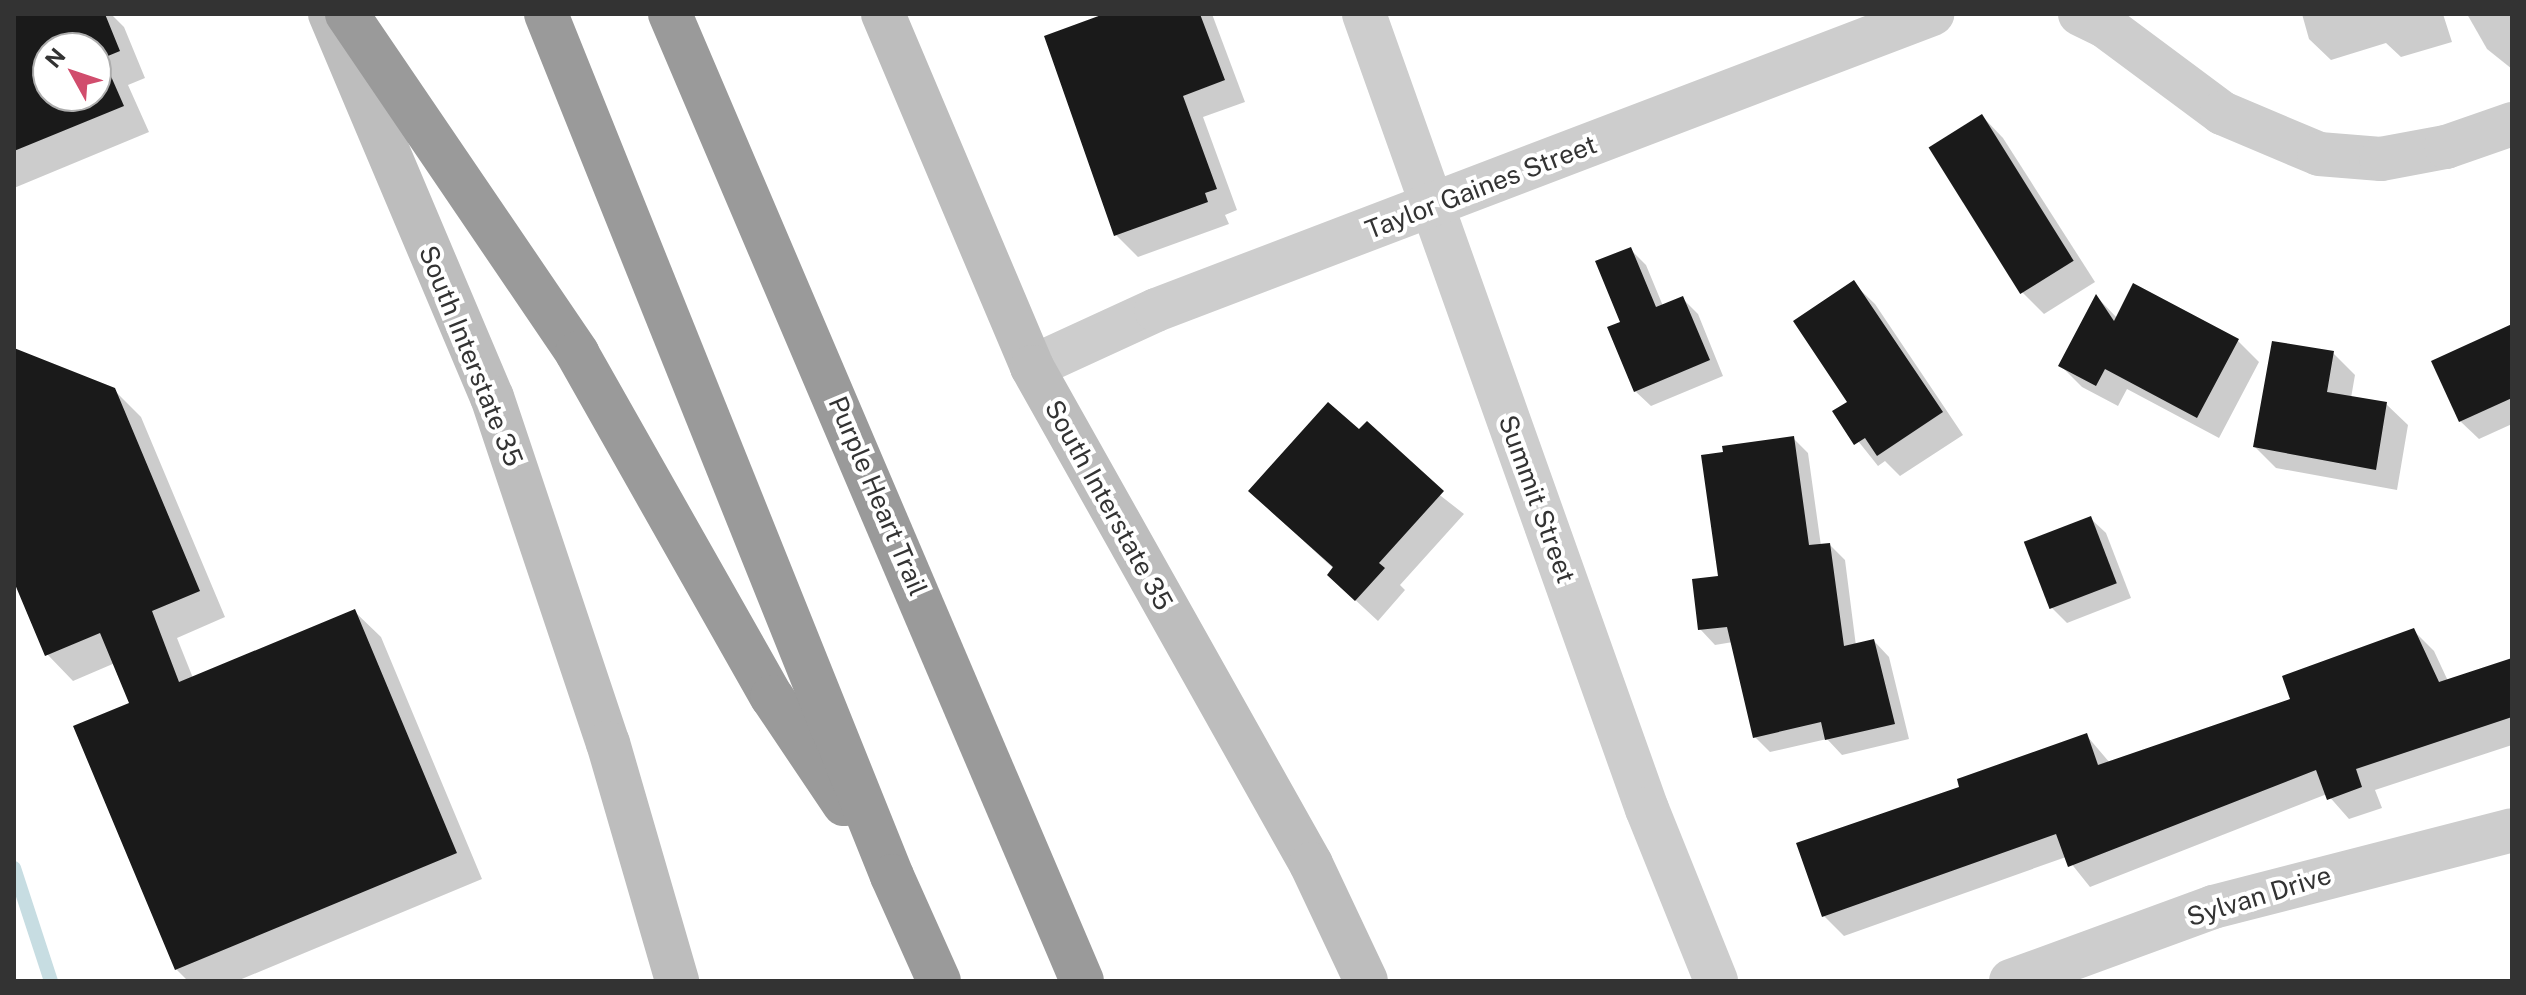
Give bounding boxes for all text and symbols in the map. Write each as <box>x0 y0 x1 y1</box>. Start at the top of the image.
north arrow <box>32 32 112 112</box>
text: N <box>40 43 71 73</box>
street label: Taylor Gaines Street <box>1361 128 1601 246</box>
street label: South Interstate 35 <box>412 241 530 471</box>
street label: Purple Heart Trail <box>822 392 934 600</box>
street label: South Interstate 35 <box>1038 394 1180 616</box>
street label: Summit Street <box>1492 411 1582 587</box>
street label: Sylvan Drive <box>2183 859 2335 933</box>

